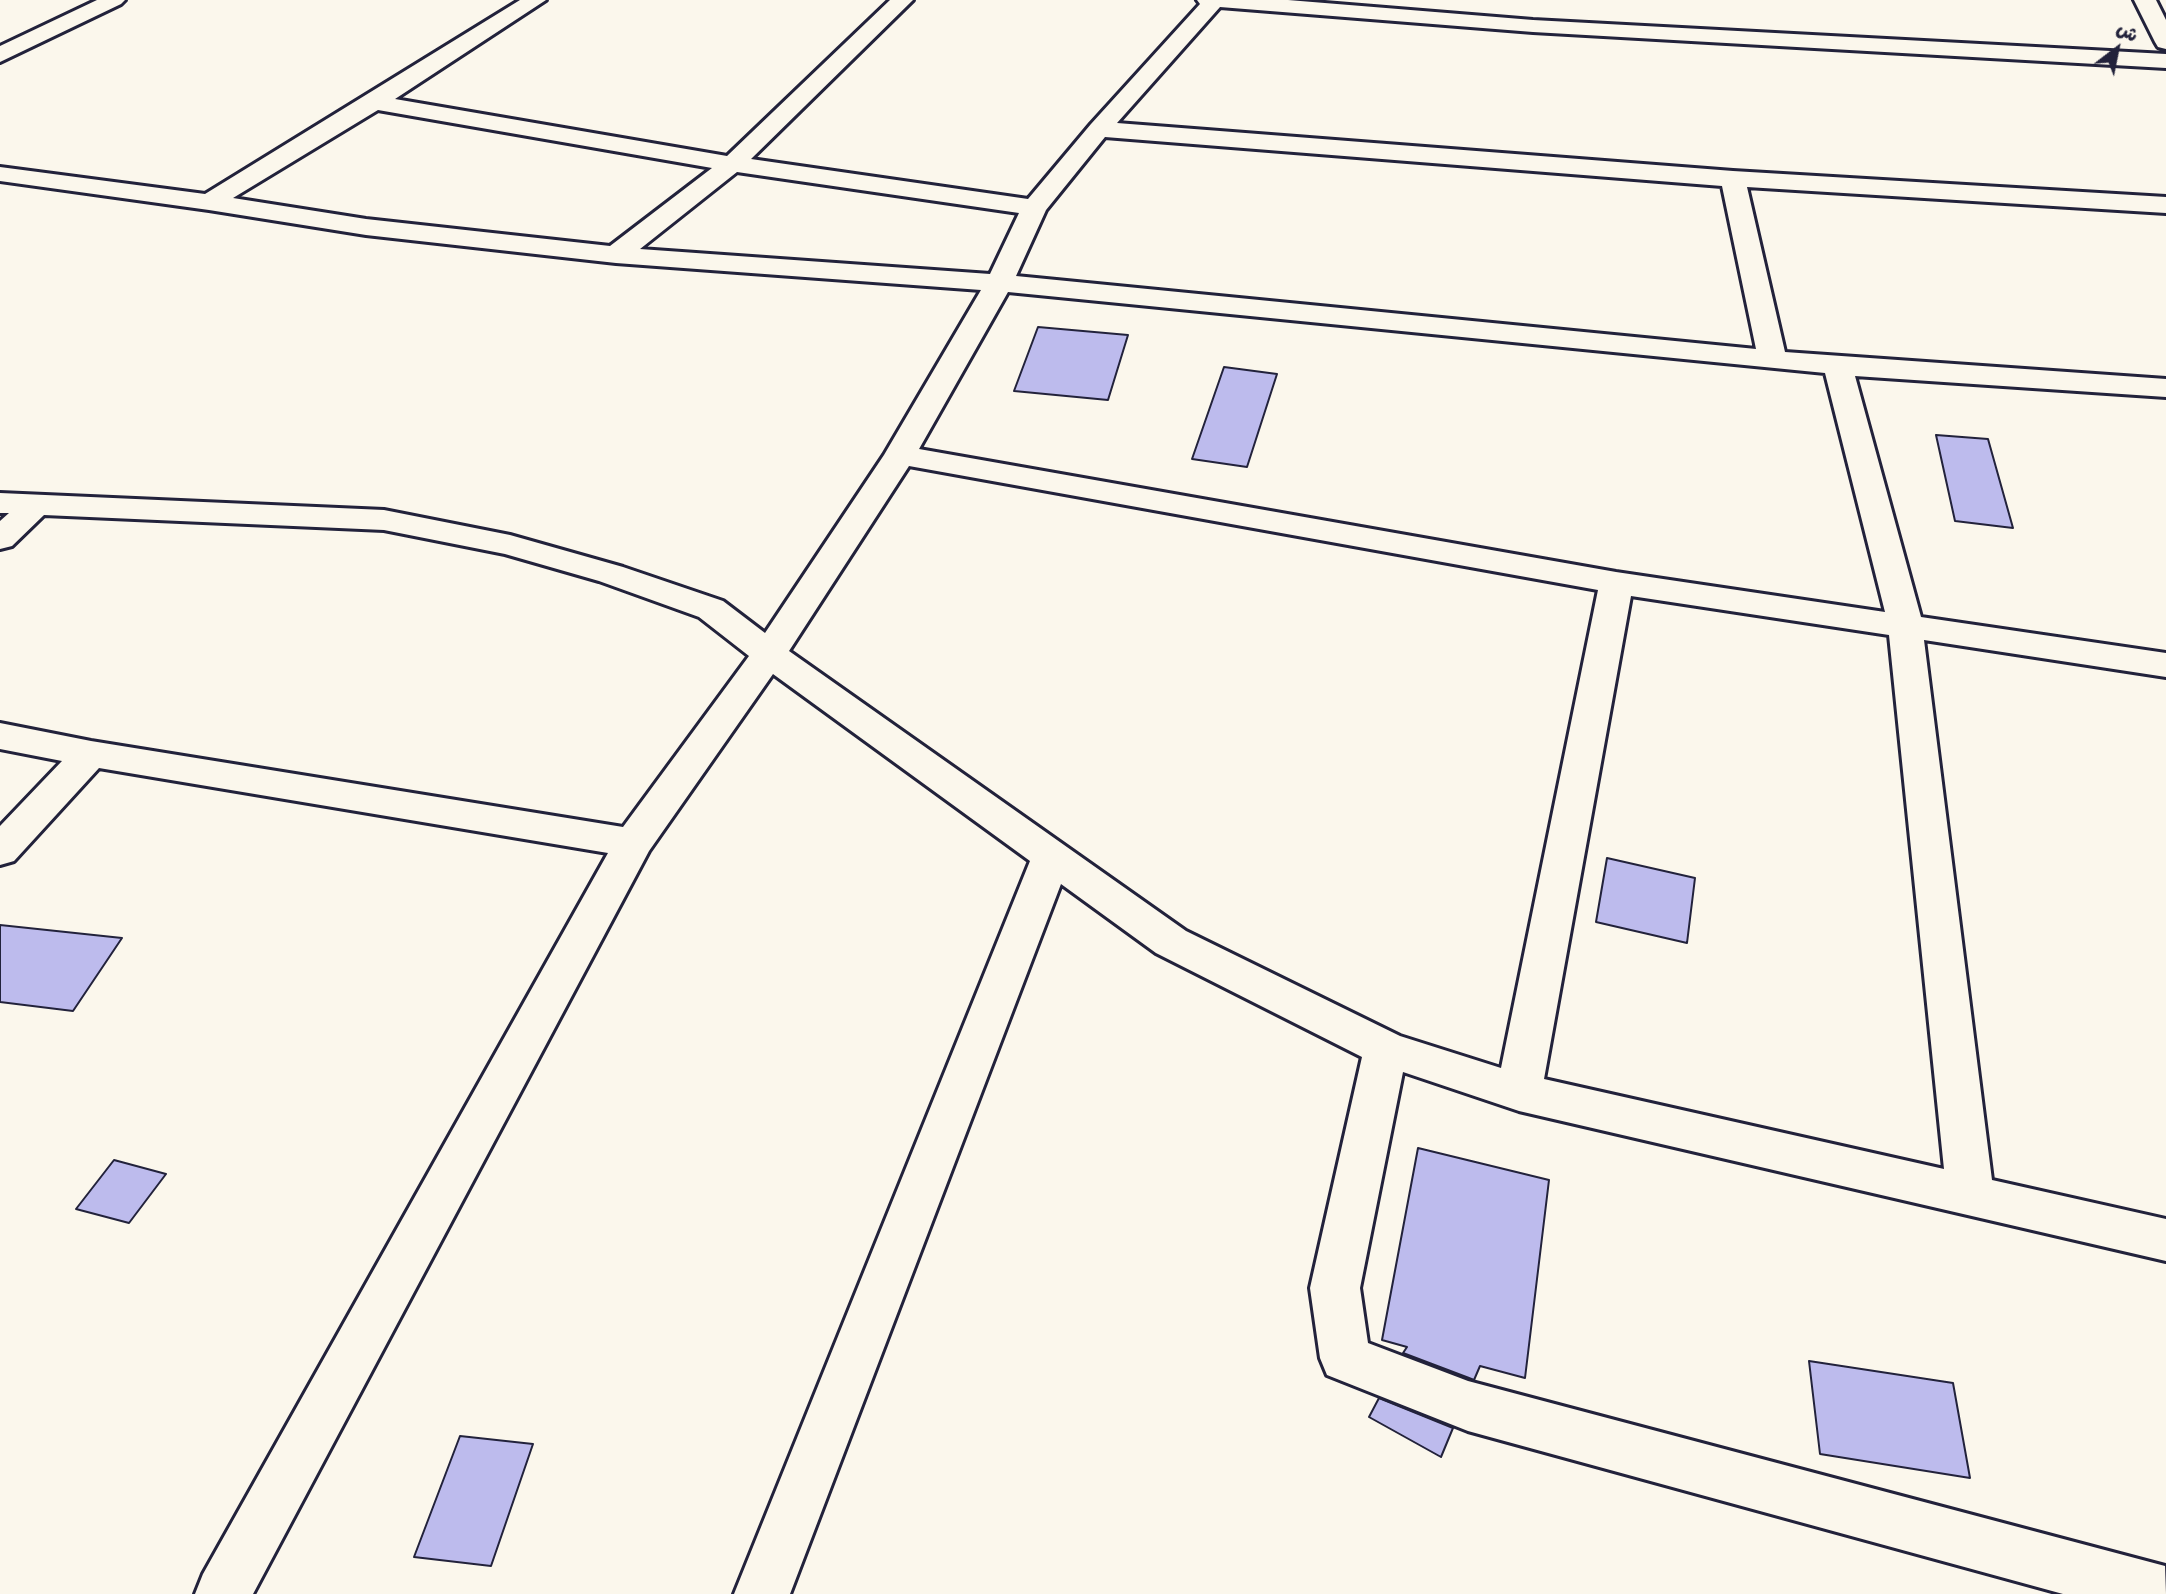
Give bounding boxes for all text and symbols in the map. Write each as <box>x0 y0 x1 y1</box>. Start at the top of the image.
north arrow <box>2082 14 2152 84</box>
text: ش <box>2113 15 2143 47</box>

